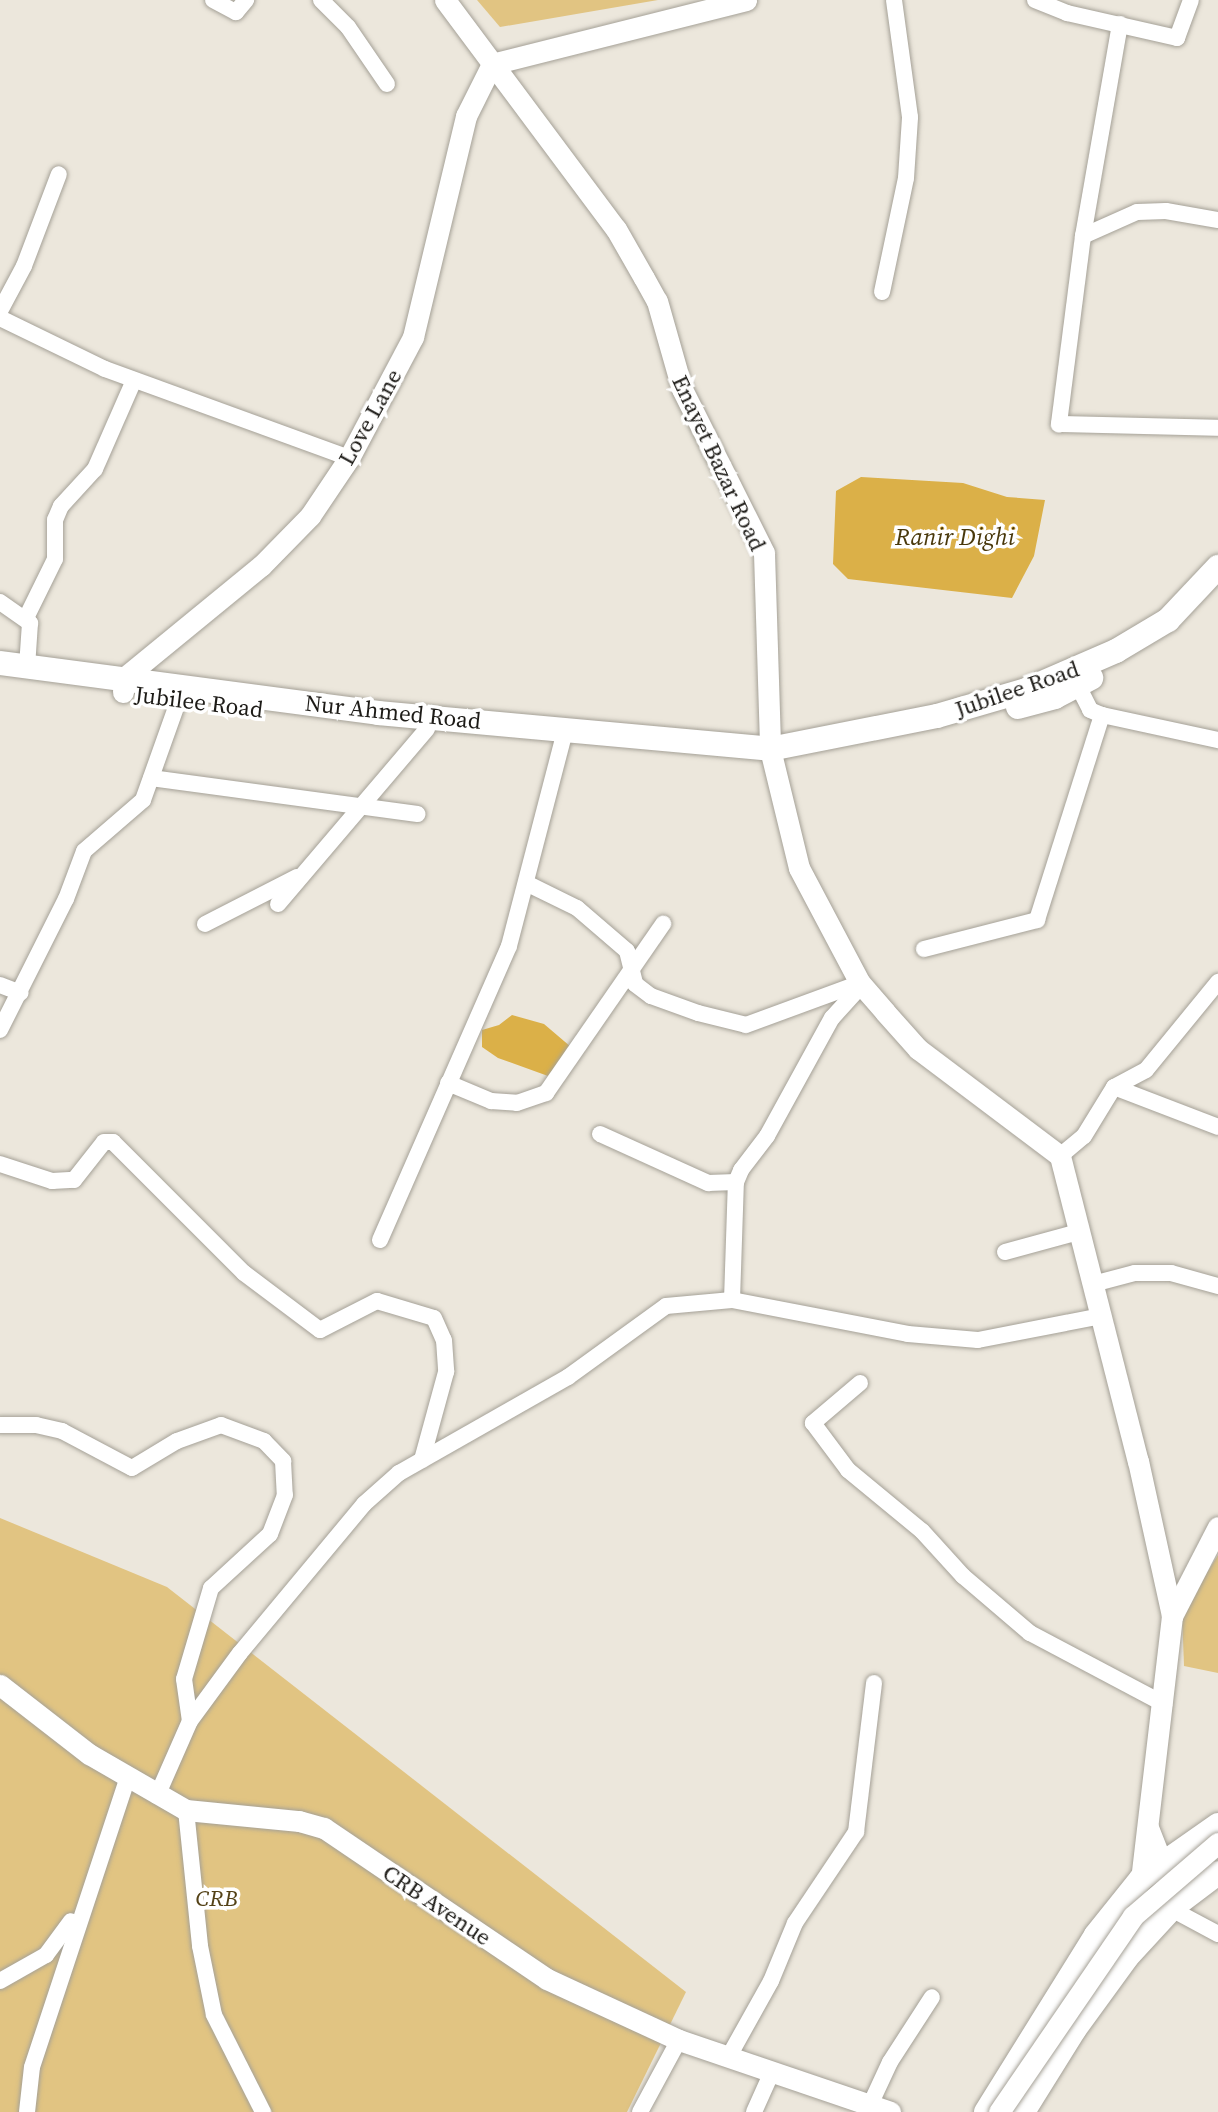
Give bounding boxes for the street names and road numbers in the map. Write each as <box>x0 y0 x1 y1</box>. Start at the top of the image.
street label: Love Lane <box>332 364 408 470</box>
street label: Enayet Bazar Road <box>666 371 772 555</box>
street label: Jubilee Road <box>951 655 1083 723</box>
street label: Jubilee Road <box>133 680 265 724</box>
street label: Nur Ahmed Road <box>304 689 482 735</box>
street label: CRB Avenue <box>378 1859 496 1951</box>

